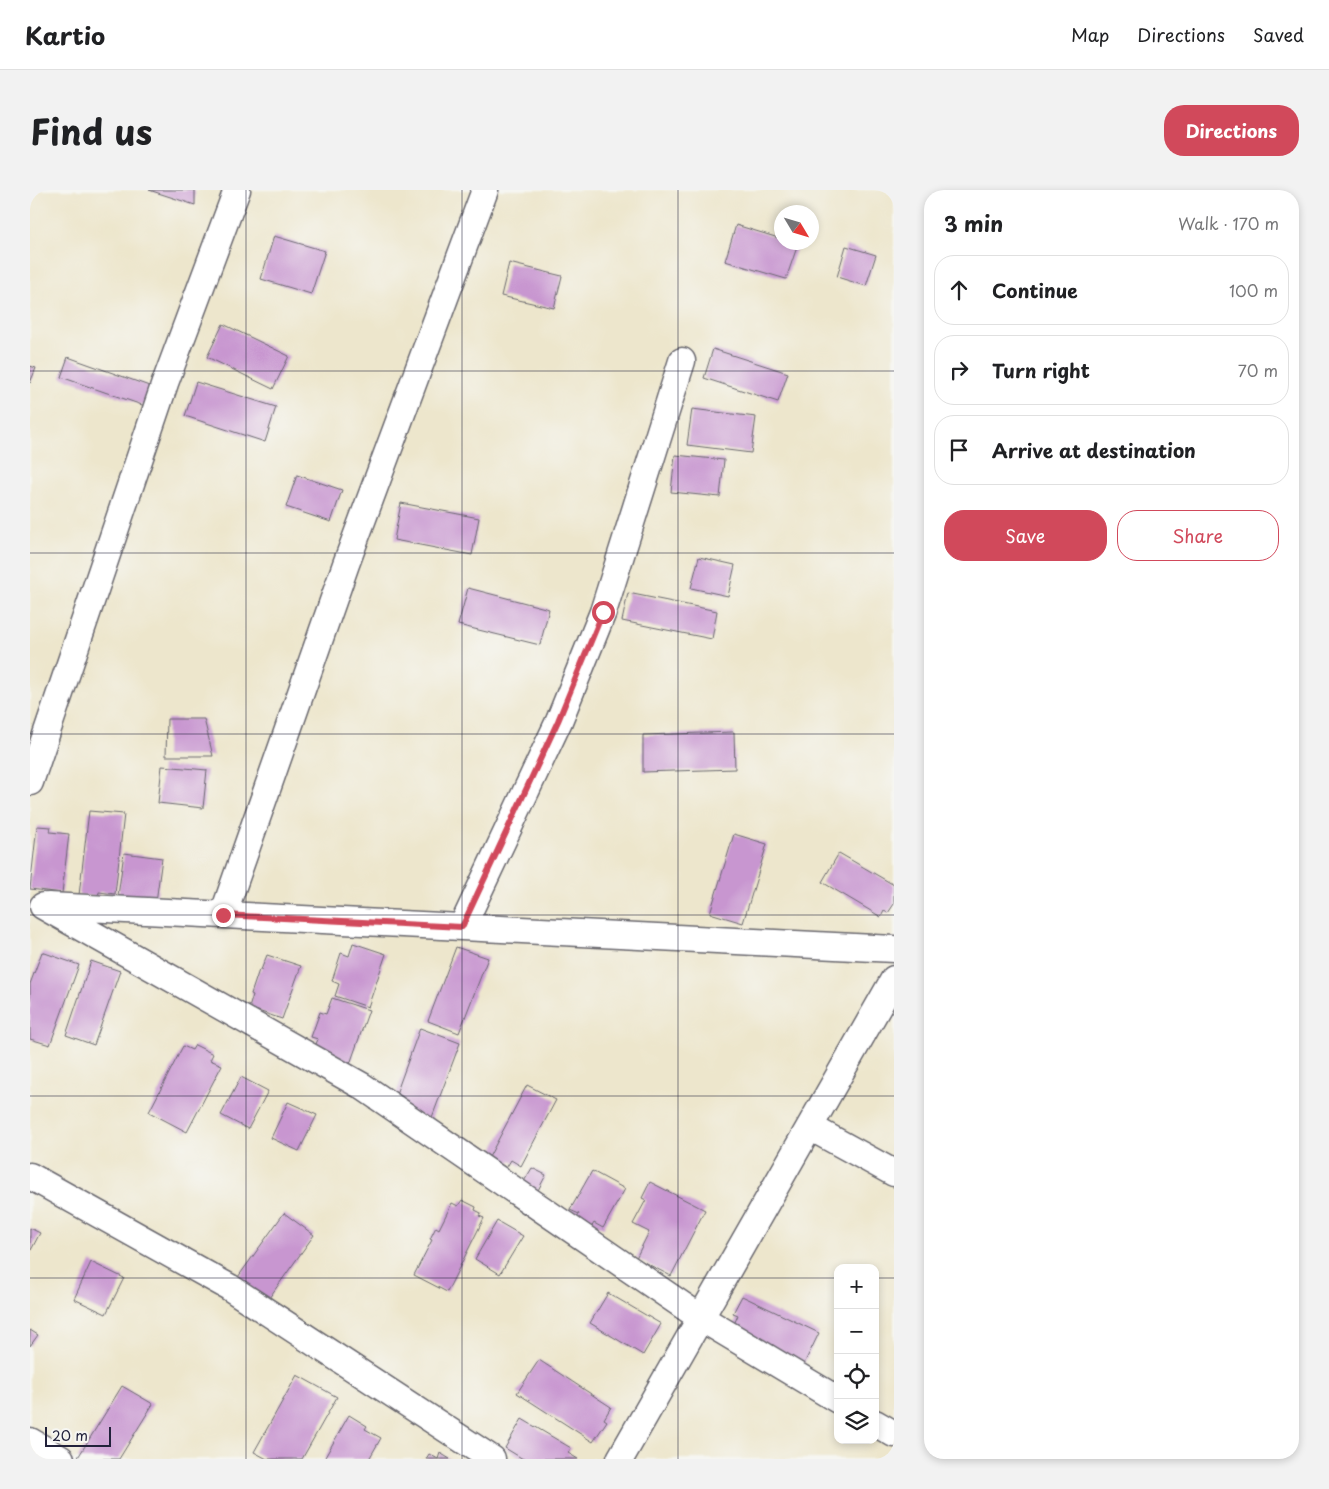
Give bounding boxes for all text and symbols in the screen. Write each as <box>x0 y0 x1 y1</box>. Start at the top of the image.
text: Kartio <box>25 17 105 53</box>
text: Map <box>1071 21 1109 48</box>
text: Directions <box>1137 21 1225 48</box>
text: Saved <box>1253 21 1304 48</box>
text: Find us <box>30 104 152 157</box>
button: Directions <box>1164 105 1299 156</box>
north arrow <box>774 205 819 250</box>
text: 3 min <box>944 207 1003 239</box>
text: Walk · 170 m <box>1178 211 1279 235</box>
icon: ahead <box>945 276 973 304</box>
text: Continue <box>992 276 1078 304</box>
text: 100 m <box>1229 278 1278 302</box>
icon: right <box>945 356 973 384</box>
text: Turn right <box>992 356 1090 384</box>
text: 70 m <box>1238 358 1278 382</box>
icon: arrive <box>945 436 973 464</box>
text: Arrive at destination <box>992 436 1196 464</box>
button: Save <box>944 510 1107 561</box>
button: Share <box>1117 510 1279 561</box>
route start <box>592 601 615 624</box>
route end <box>212 904 235 927</box>
map controls <box>834 1264 879 1444</box>
button: + <box>834 1264 879 1309</box>
button: − <box>834 1309 879 1354</box>
button: locate <box>834 1354 879 1399</box>
button: layers <box>834 1399 879 1444</box>
scale bar <box>45 1424 111 1447</box>
text: 20 m <box>52 1425 88 1446</box>

